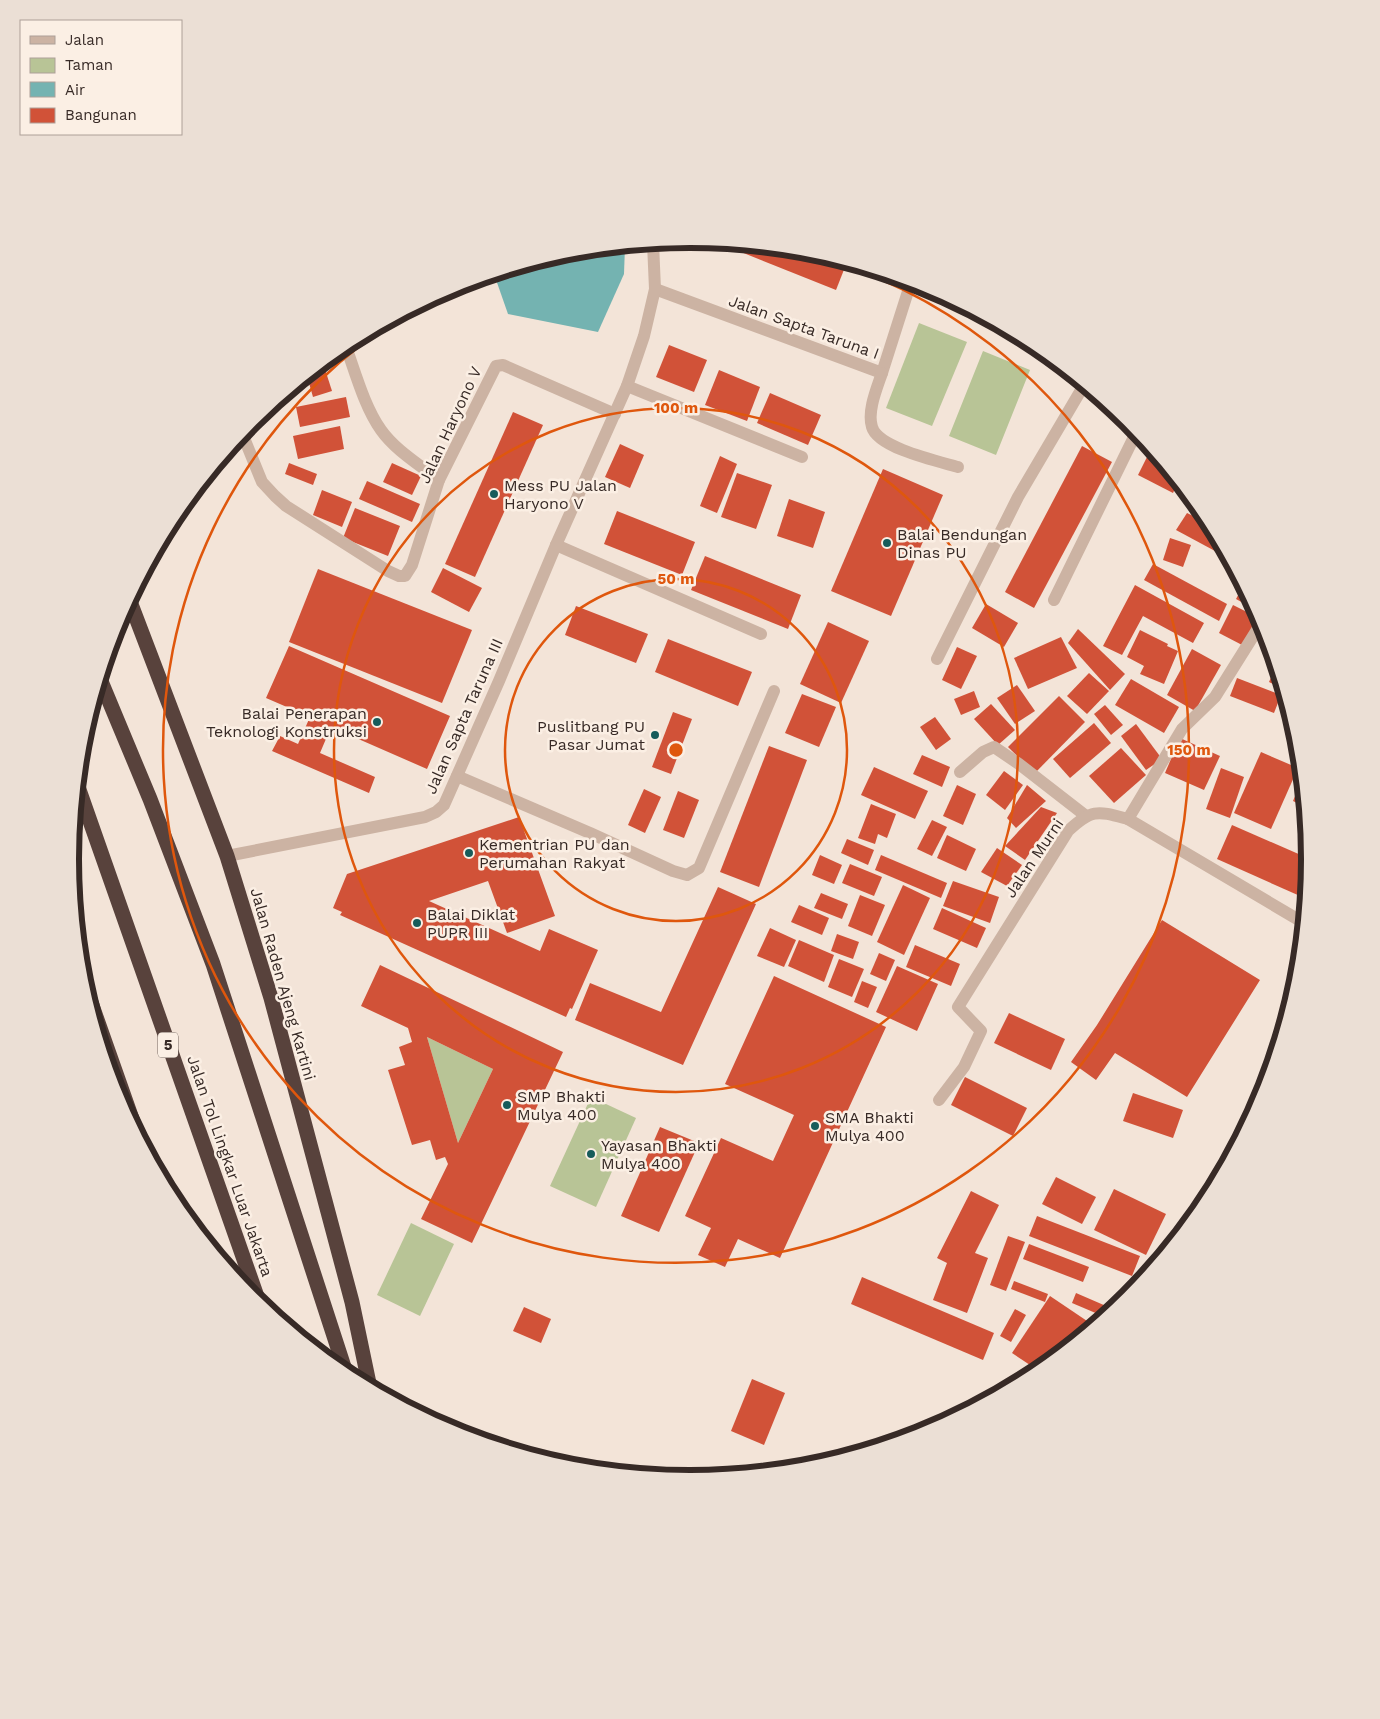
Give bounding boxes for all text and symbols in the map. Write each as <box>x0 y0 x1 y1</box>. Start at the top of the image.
legend <box>20 20 182 135</box>
text: Jalan <box>65 31 104 49</box>
text: Taman <box>65 56 113 74</box>
text: Air <box>65 81 85 99</box>
text: Bangunan <box>65 106 137 124</box>
street label: Jalan Sapta Taruna I <box>726 291 882 363</box>
street label: Jalan Haryono V <box>415 363 485 487</box>
text: 100 m <box>654 399 698 417</box>
place label: Mess PU Jalan Haryono V <box>504 476 617 513</box>
marker: Mess PU Jalan Haryono V <box>488 488 500 500</box>
place label: Balai Bendungan Dinas PU <box>897 525 1027 562</box>
marker: Balai Bendungan Dinas PU <box>881 537 893 549</box>
text: 50 m <box>658 570 694 588</box>
street label: Jalan Sapta Taruna III <box>421 635 507 797</box>
place label: Balai Penerapan Teknologi Konstruksi <box>206 704 367 741</box>
marker: Balai Penerapan Teknologi Konstruksi <box>371 716 383 728</box>
place label: Puslitbang PU Pasar Jumat <box>537 717 645 754</box>
marker: Puslitbang PU Pasar Jumat <box>649 729 661 741</box>
centre of rings <box>667 741 685 759</box>
text: 150 m <box>1167 741 1211 759</box>
street label: Jalan Murni <box>1001 815 1067 901</box>
place label: Kementrian PU dan Perumahan Rakyat <box>479 835 630 872</box>
marker: Kementrian PU dan Perumahan Rakyat <box>463 847 475 859</box>
street label: Jalan Raden Ajeng Kartini <box>246 886 320 1082</box>
place label: Balai Diklat PUPR III <box>427 905 516 942</box>
marker: Balai Diklat PUPR III <box>411 917 423 929</box>
road number: 5 <box>158 1032 178 1058</box>
street label: Jalan Tol Lingkar Luar Jakarta <box>183 1053 277 1279</box>
place label: SMP Bhakti Mulya 400 <box>517 1087 605 1124</box>
marker: SMP Bhakti Mulya 400 <box>501 1099 513 1111</box>
place label: SMA Bhakti Mulya 400 <box>825 1108 914 1145</box>
marker: SMA Bhakti Mulya 400 <box>809 1120 821 1132</box>
place label: Yayasan Bhakti Mulya 400 <box>601 1136 717 1173</box>
marker: Yayasan Bhakti Mulya 400 <box>585 1148 597 1160</box>

